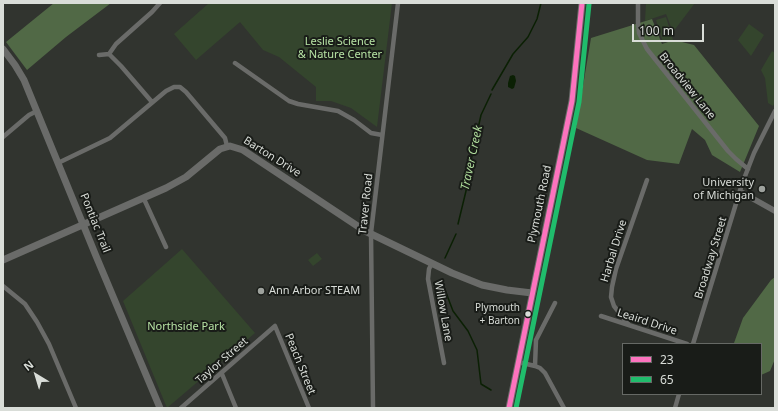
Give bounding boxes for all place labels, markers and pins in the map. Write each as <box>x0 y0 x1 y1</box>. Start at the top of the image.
place label: University of Michigan <box>693 176 754 202</box>
marker: University of Michigan <box>757 184 767 194</box>
place label: Ann Arbor STEAM <box>269 284 360 298</box>
marker: Ann Arbor STEAM <box>256 286 266 296</box>
place label: Plymouth + Barton <box>475 302 520 326</box>
marker: Plymouth + Barton <box>523 309 533 319</box>

